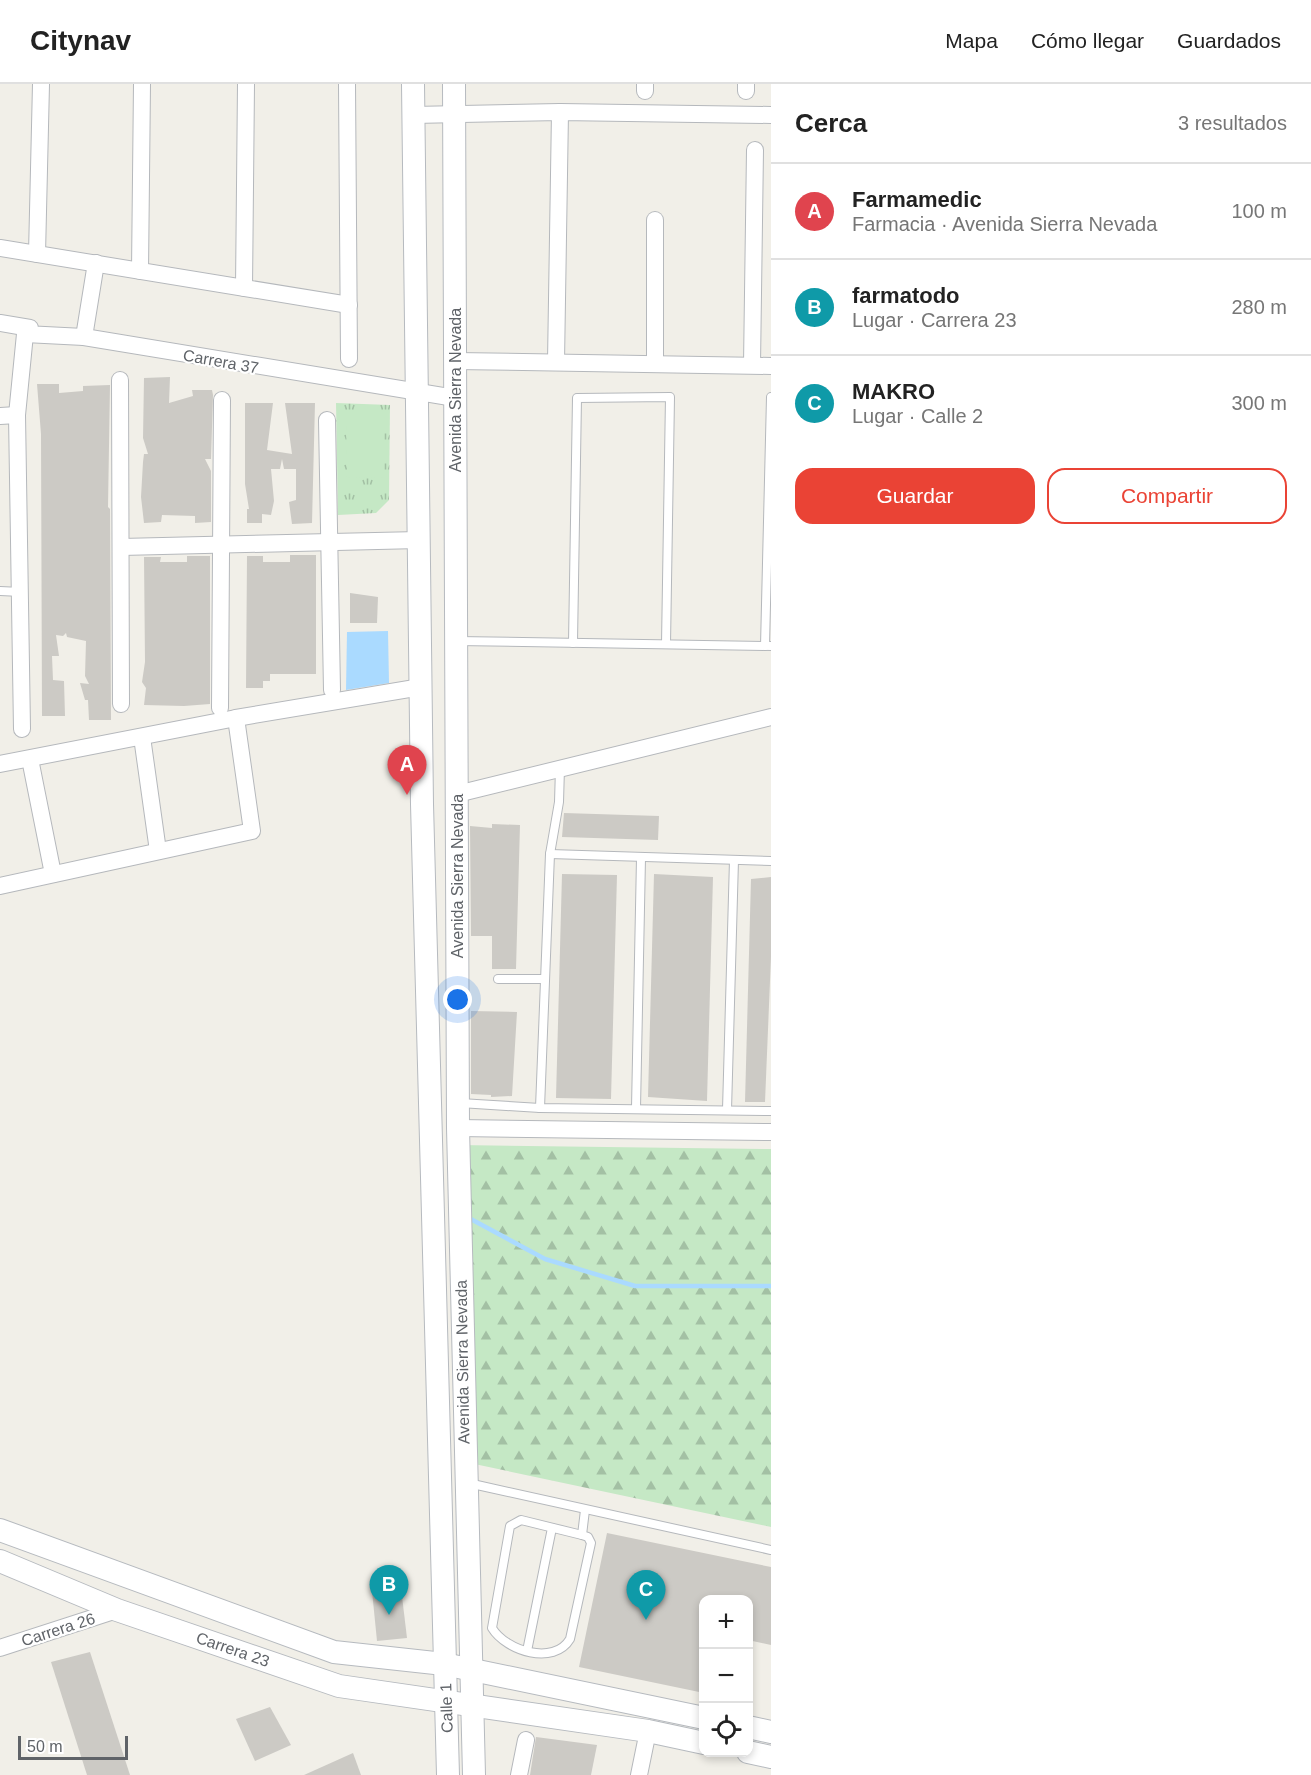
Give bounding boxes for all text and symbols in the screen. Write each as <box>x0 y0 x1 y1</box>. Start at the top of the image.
text: Citynav <box>30 25 131 56</box>
text: Mapa <box>945 29 998 52</box>
text: Cómo llegar <box>1031 29 1144 52</box>
text: Guardados <box>1177 29 1281 52</box>
text: Cerca <box>795 108 867 138</box>
text: 3 resultados <box>1178 112 1287 134</box>
text: Farmamedic <box>852 187 982 212</box>
text: A <box>807 200 822 222</box>
text: 100 m <box>1231 200 1287 222</box>
text: Farmacia · Avenida Sierra Nevada <box>852 213 1157 235</box>
text: farmatodo <box>852 283 960 308</box>
text: B <box>807 296 822 318</box>
text: 280 m <box>1231 296 1287 318</box>
street label: Avenida Sierra Nevada <box>447 308 464 472</box>
text: Lugar · Carrera 23 <box>852 309 1017 331</box>
street label: Carrera 37 <box>182 346 260 377</box>
text: MAKRO <box>852 379 935 404</box>
text: C <box>807 392 822 414</box>
text: 300 m <box>1231 392 1287 414</box>
text: Lugar · Calle 2 <box>852 405 983 427</box>
button: Guardar <box>795 468 1035 524</box>
button: Compartir <box>1047 468 1287 524</box>
pin: A <box>388 746 426 795</box>
street label: Avenida Sierra Nevada <box>449 794 466 958</box>
your location <box>443 985 472 1014</box>
street label: Avenida Sierra Nevada <box>453 1280 472 1444</box>
pin: B <box>370 1566 408 1615</box>
pin: C <box>626 1570 666 1620</box>
map controls <box>699 1595 753 1757</box>
button: + <box>699 1595 753 1649</box>
street label: Carrera 26 <box>19 1610 97 1649</box>
street label: Carrera 23 <box>194 1629 272 1670</box>
button: − <box>699 1649 753 1703</box>
street label: Calle 1 <box>437 1683 456 1733</box>
button: locate <box>699 1703 753 1757</box>
scale bar <box>18 1733 128 1760</box>
text: 50 m <box>27 1738 63 1755</box>

